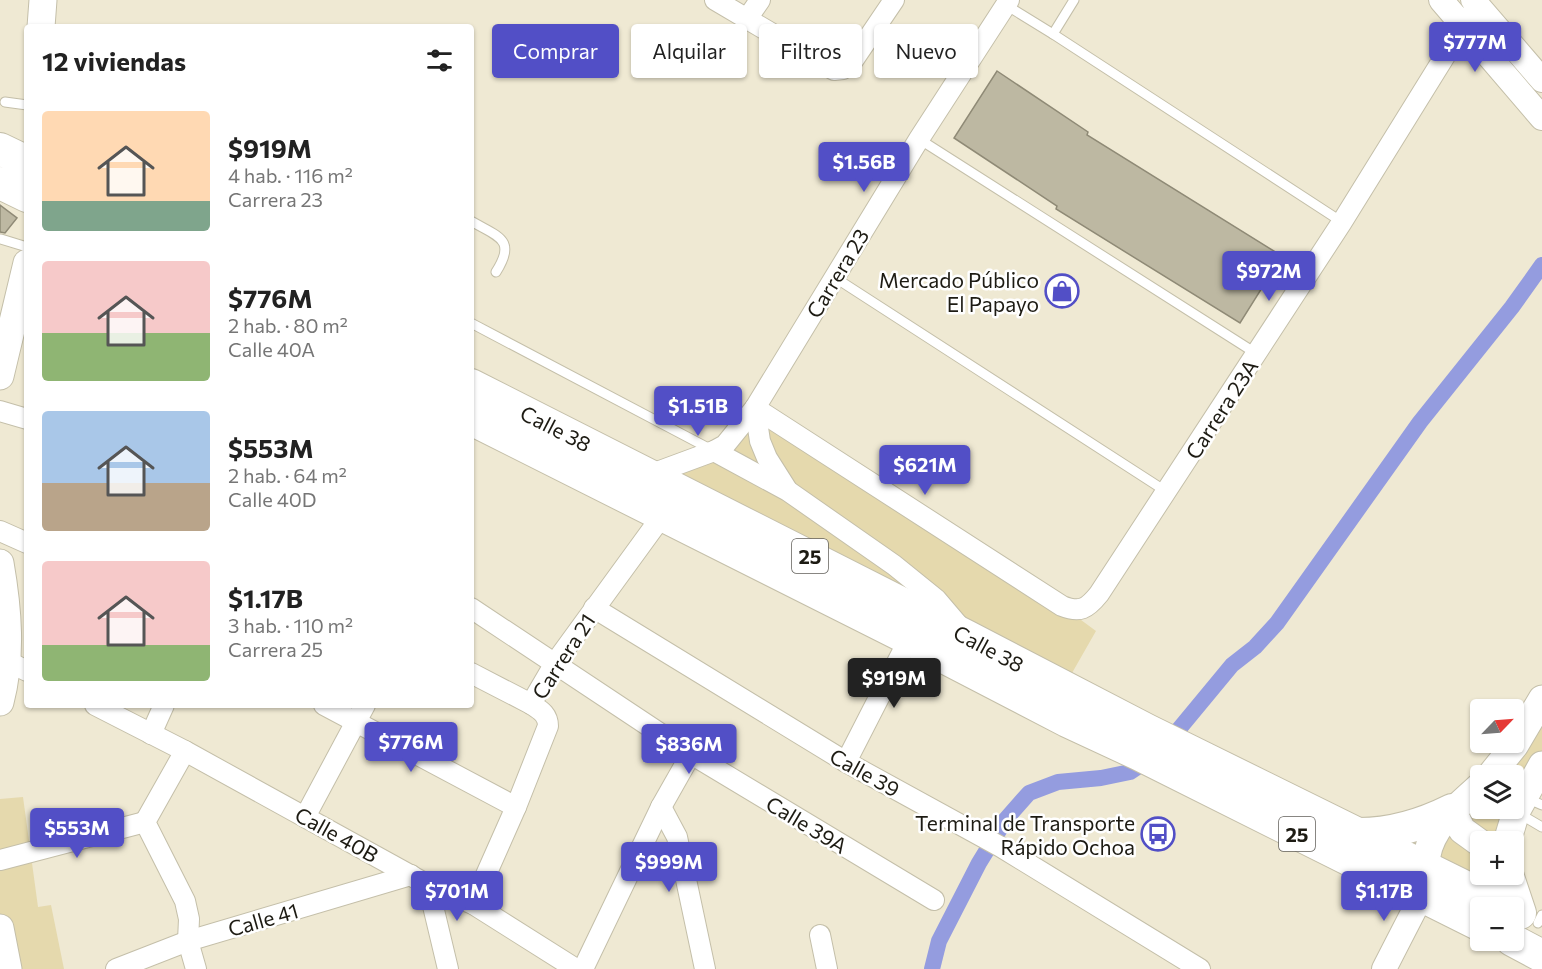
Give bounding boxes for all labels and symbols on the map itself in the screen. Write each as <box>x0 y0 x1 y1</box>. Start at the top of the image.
pin: $777M <box>1433 22 1517 73</box>
pin: $1.56B <box>815 142 913 193</box>
street label: Carrera 23 <box>801 224 873 322</box>
pin: $972M <box>1227 251 1311 302</box>
place label: Mercado Público El Papayo <box>879 267 1039 316</box>
shop icon: Mercado Público El Papayo <box>1044 273 1080 309</box>
street label: Carrera 23A <box>1180 355 1262 463</box>
pin: $1.51B <box>649 386 747 437</box>
street label: Calle 38 <box>517 400 595 456</box>
pin: $621M <box>883 445 967 496</box>
road number: 25 <box>792 539 828 573</box>
street label: Carrera 21 <box>526 609 600 703</box>
street label: Calle 38 <box>950 619 1028 677</box>
pin: $919M <box>852 658 936 709</box>
north arrow <box>1470 699 1524 753</box>
pin: $776M <box>369 722 453 773</box>
pin: $836M <box>647 724 731 775</box>
street label: Calle 39 <box>826 743 904 801</box>
street label: Calle 39A <box>762 790 852 858</box>
street label: Calle 40B <box>291 801 383 867</box>
pin: $553M <box>35 808 119 859</box>
place label: Terminal de Transporte Rápido Ochoa <box>915 810 1135 859</box>
bus stop icon: Terminal de Transporte Rápido Ochoa <box>1140 816 1176 852</box>
road number: 25 <box>1279 817 1315 851</box>
pin: $999M <box>627 842 711 893</box>
pin: $701M <box>415 871 499 922</box>
pin: $1.17B <box>1335 871 1433 922</box>
street label: Calle 41 <box>225 897 301 941</box>

